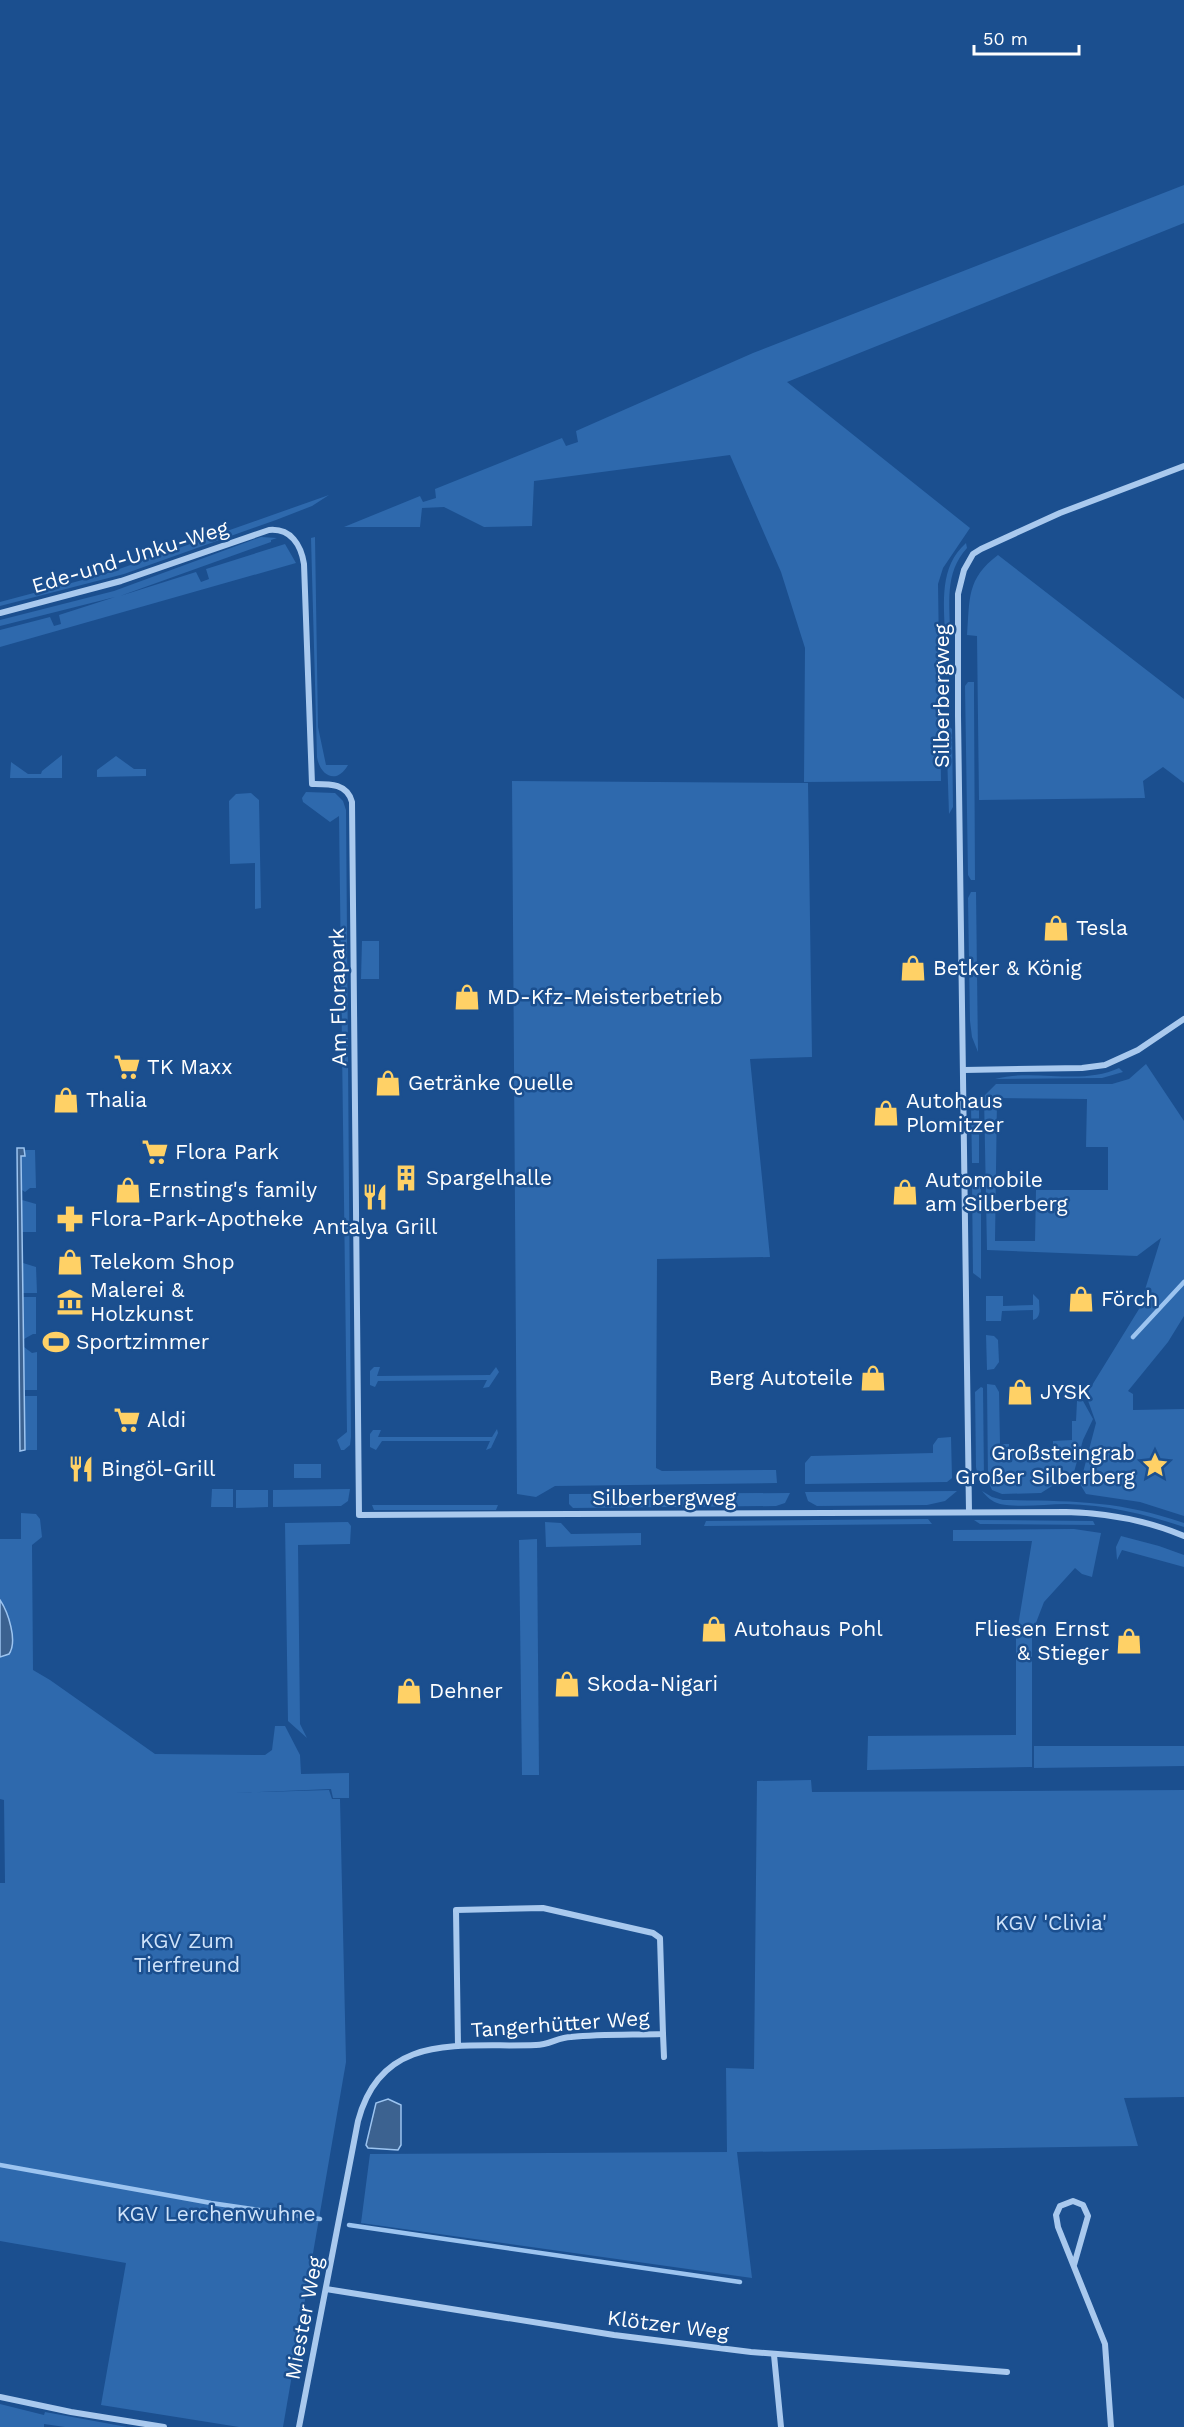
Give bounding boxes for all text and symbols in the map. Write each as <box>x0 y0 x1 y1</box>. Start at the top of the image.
scale bar <box>974 18 1079 56</box>
text: 50 m <box>983 28 1028 49</box>
street label: Ede-und-Unku-Weg <box>29 514 232 598</box>
street label: Silberbergweg <box>929 623 954 768</box>
shop icon: Tesla <box>1041 913 1071 943</box>
place label: Tesla <box>1076 915 1128 940</box>
street label: Am Florapark <box>324 927 351 1066</box>
shop icon: Betker & König <box>898 953 928 983</box>
place label: Betker & König <box>933 955 1083 980</box>
shop icon: MD-Kfz-Meisterbetrieb <box>452 982 482 1012</box>
place label: MD-Kfz-Meisterbetrieb <box>487 984 723 1009</box>
supermarket icon: TK Maxx <box>112 1052 142 1082</box>
place label: TK Maxx <box>147 1054 232 1079</box>
shop icon: Getränke Quelle <box>373 1068 403 1098</box>
place label: Getränke Quelle <box>408 1070 574 1095</box>
shop icon: Thalia <box>51 1085 81 1115</box>
place label: Thalia <box>86 1087 147 1112</box>
place label: Autohaus Plomitzer <box>906 1088 1004 1137</box>
shop icon: Autohaus Plomitzer <box>871 1098 901 1128</box>
supermarket icon: Flora Park <box>140 1137 170 1167</box>
place label: Flora Park <box>175 1139 279 1164</box>
building icon: Spargelhalle <box>391 1163 421 1193</box>
place label: Spargelhalle <box>426 1165 552 1190</box>
place label: Automobile am Silberberg <box>925 1167 1069 1216</box>
shop icon: Ernsting's family <box>113 1175 143 1205</box>
place label: Ernsting's family <box>148 1177 317 1202</box>
shop icon: Automobile am Silberberg <box>890 1177 920 1207</box>
restaurant icon: Antalya Grill <box>360 1182 390 1212</box>
pharmacy icon: Flora-Park-Apotheke <box>55 1204 85 1234</box>
place label: Flora-Park-Apotheke <box>90 1206 304 1231</box>
place label: Antalya Grill <box>313 1214 438 1239</box>
shop icon: Telekom Shop <box>55 1247 85 1277</box>
place label: Telekom Shop <box>90 1249 235 1274</box>
place label: Malerei & Holzkunst <box>90 1277 193 1326</box>
shop icon: Förch <box>1066 1284 1096 1314</box>
place label: Förch <box>1101 1286 1158 1311</box>
museum icon: Malerei & Holzkunst <box>55 1287 85 1317</box>
sports icon: Sportzimmer <box>41 1327 71 1357</box>
place label: Sportzimmer <box>76 1329 210 1354</box>
shop icon: Berg Autoteile <box>858 1363 888 1393</box>
place label: Berg Autoteile <box>709 1365 853 1390</box>
shop icon: JYSK <box>1005 1377 1035 1407</box>
place label: JYSK <box>1040 1379 1091 1404</box>
supermarket icon: Aldi <box>112 1405 142 1435</box>
place label: Aldi <box>147 1407 186 1432</box>
place label: Großsteingrab Großer Silberberg <box>955 1440 1136 1489</box>
place icon: Großsteingrab Großer Silberberg <box>1140 1450 1170 1480</box>
restaurant icon: Bingöl-Grill <box>66 1454 96 1484</box>
place label: Bingöl-Grill <box>101 1456 216 1481</box>
street label: Silberbergweg <box>592 1485 737 1510</box>
shop icon: Autohaus Pohl <box>699 1614 729 1644</box>
place label: Autohaus Pohl <box>734 1616 883 1641</box>
place label: Fliesen Ernst & Stieger <box>974 1616 1109 1665</box>
shop icon: Fliesen Ernst & Stieger <box>1114 1626 1144 1656</box>
shop icon: Skoda-Nigari <box>552 1669 582 1699</box>
place label: Skoda-Nigari <box>587 1671 718 1696</box>
shop icon: Dehner <box>394 1676 424 1706</box>
place label: Dehner <box>429 1678 503 1703</box>
park label: KGV 'Clivia' <box>995 1910 1107 1935</box>
park label: KGV Zum Tierfreund <box>134 1928 240 1977</box>
street label: Tangerhütter Weg <box>470 2005 651 2042</box>
park label: KGV Lerchenwuhne <box>116 2201 316 2226</box>
street label: Miester Weg <box>279 2253 328 2382</box>
street label: Klötzer Weg <box>606 2305 731 2344</box>

